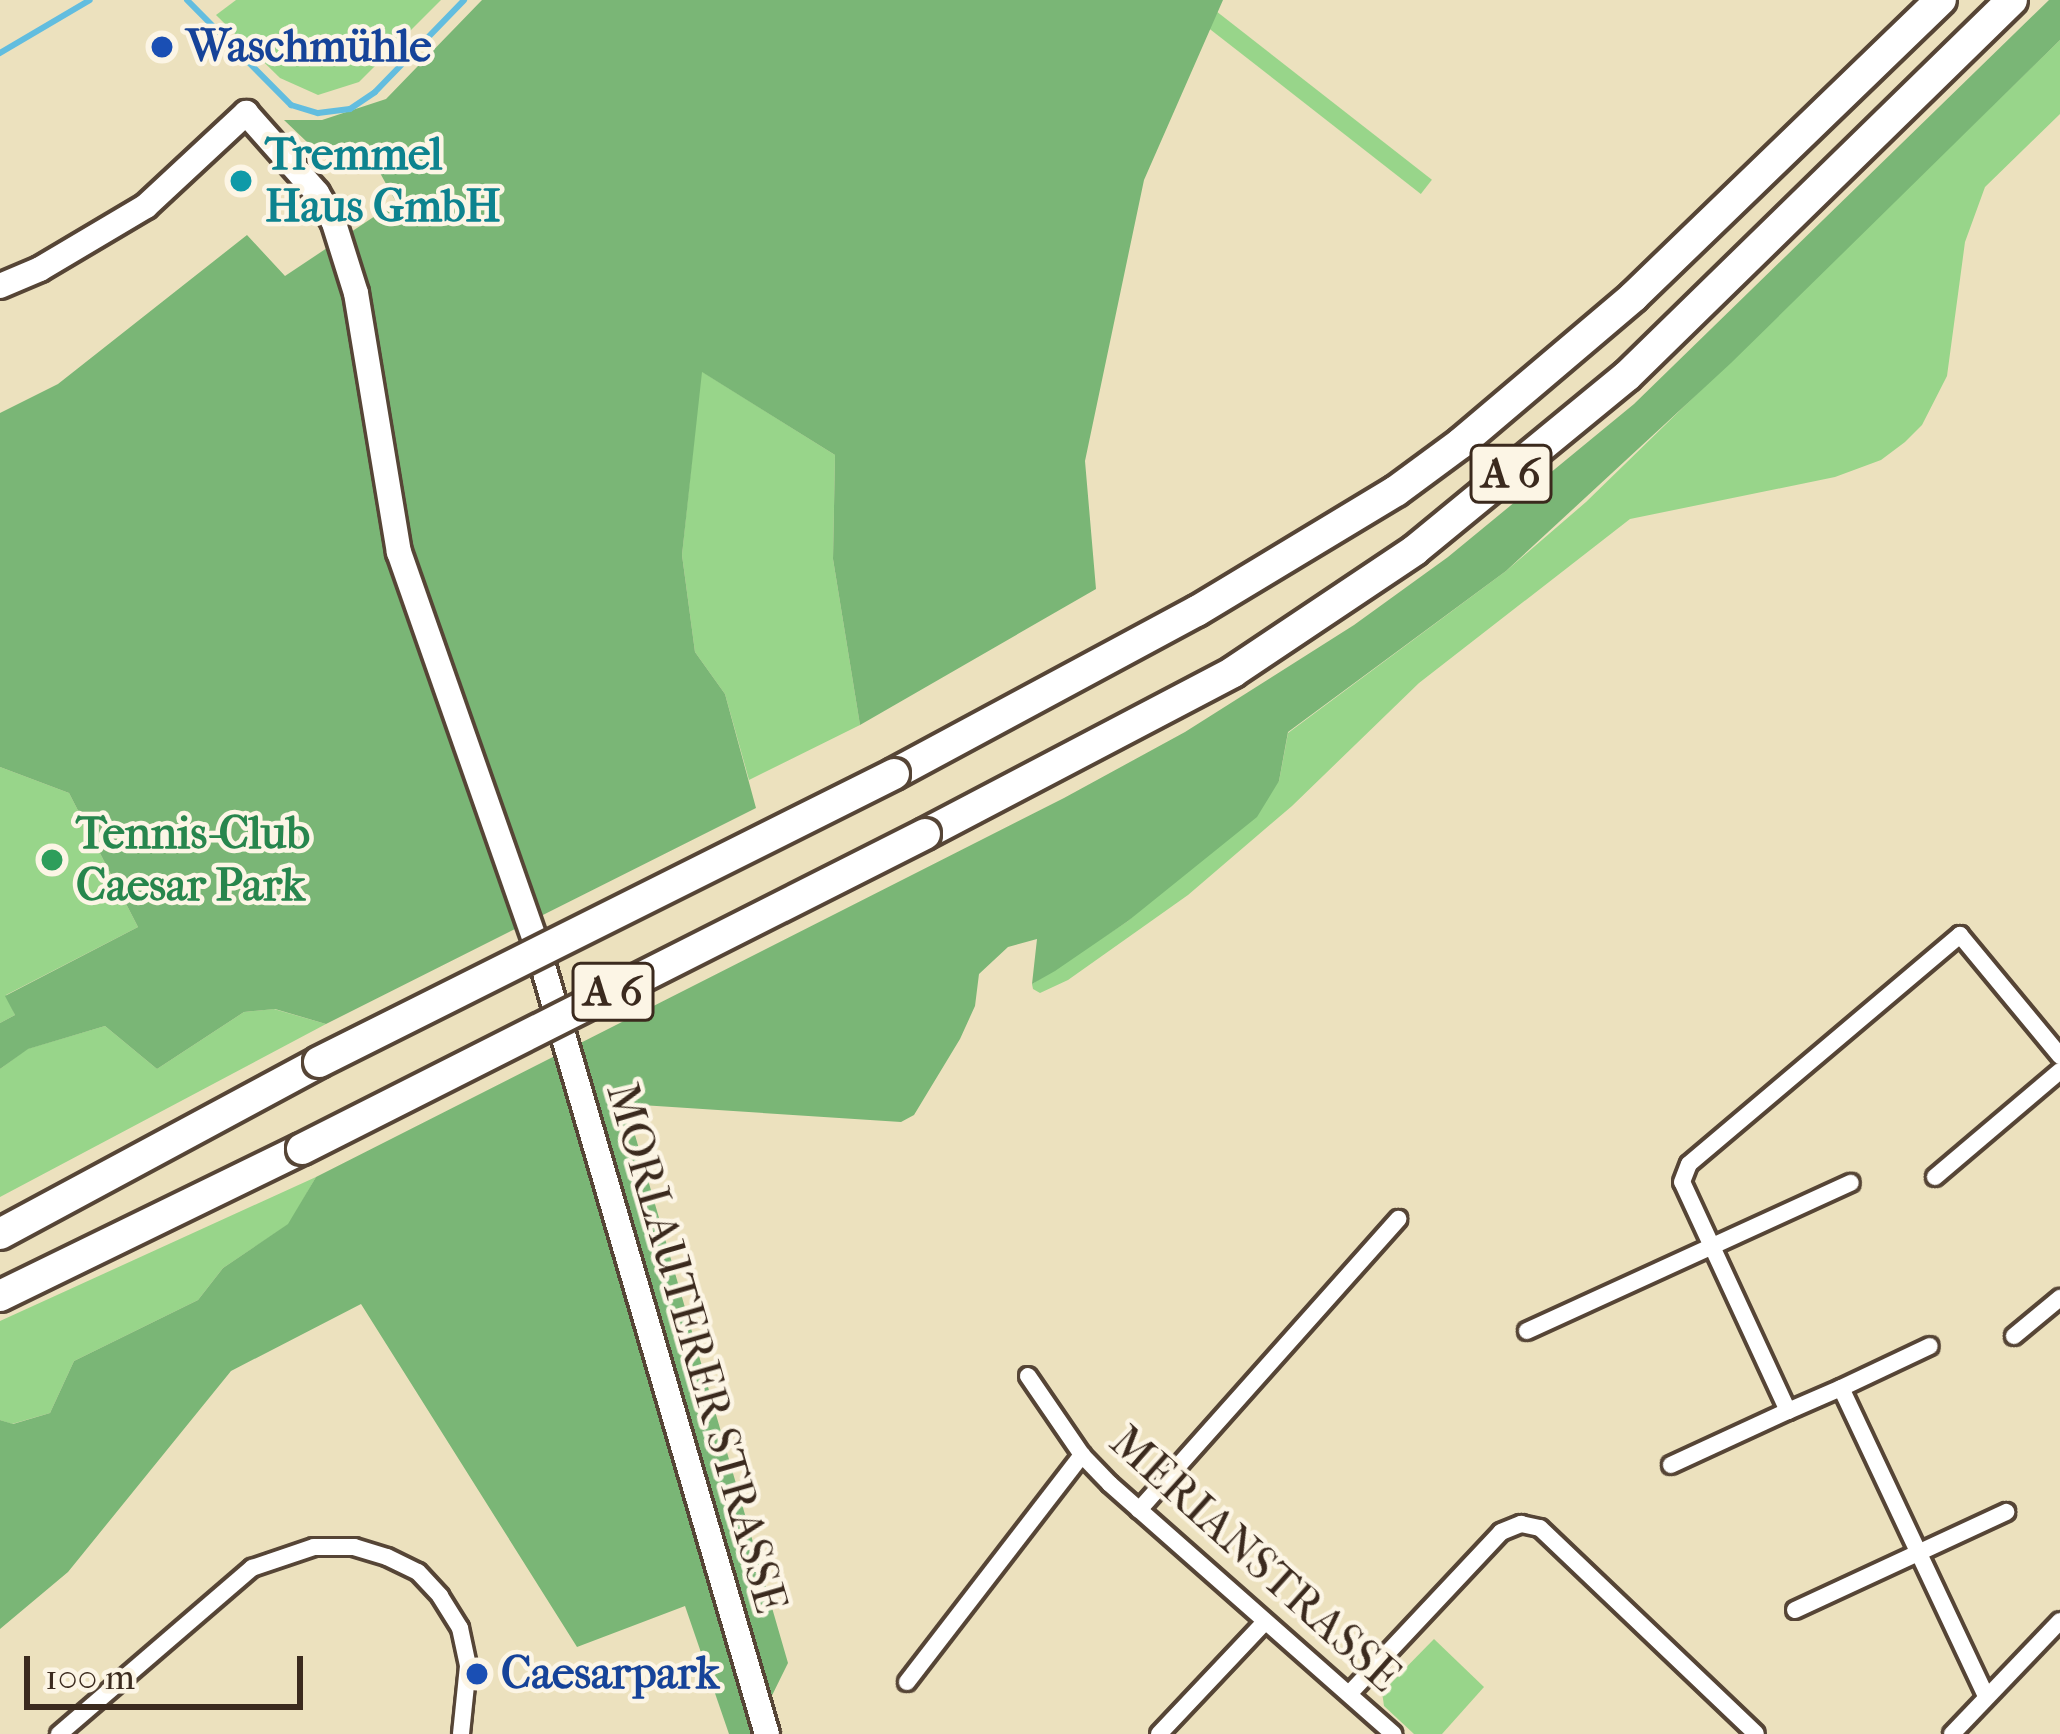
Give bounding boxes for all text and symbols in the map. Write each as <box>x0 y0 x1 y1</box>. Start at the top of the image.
place label: Waschmühle <box>186 20 432 74</box>
marker: Waschmühle <box>149 34 175 60</box>
place label: Tremmel Haus GmbH <box>265 128 501 234</box>
marker: Tremmel Haus GmbH <box>228 168 254 194</box>
road number: A 6 <box>1469 438 1553 510</box>
place label: Tennis-Club Caesar Park <box>76 807 310 913</box>
marker: Tennis-Club Caesar Park <box>39 847 65 873</box>
road number: A 6 <box>571 956 655 1028</box>
street label: MORLAUTERER STRASSE <box>594 1077 798 1619</box>
street label: MERIANSTRASSE <box>1099 1415 1411 1703</box>
scale bar <box>30 1632 309 1706</box>
place label: Caesarpark <box>501 1647 719 1701</box>
text: 100 m <box>45 1656 135 1698</box>
marker: Caesarpark <box>464 1661 490 1687</box>

